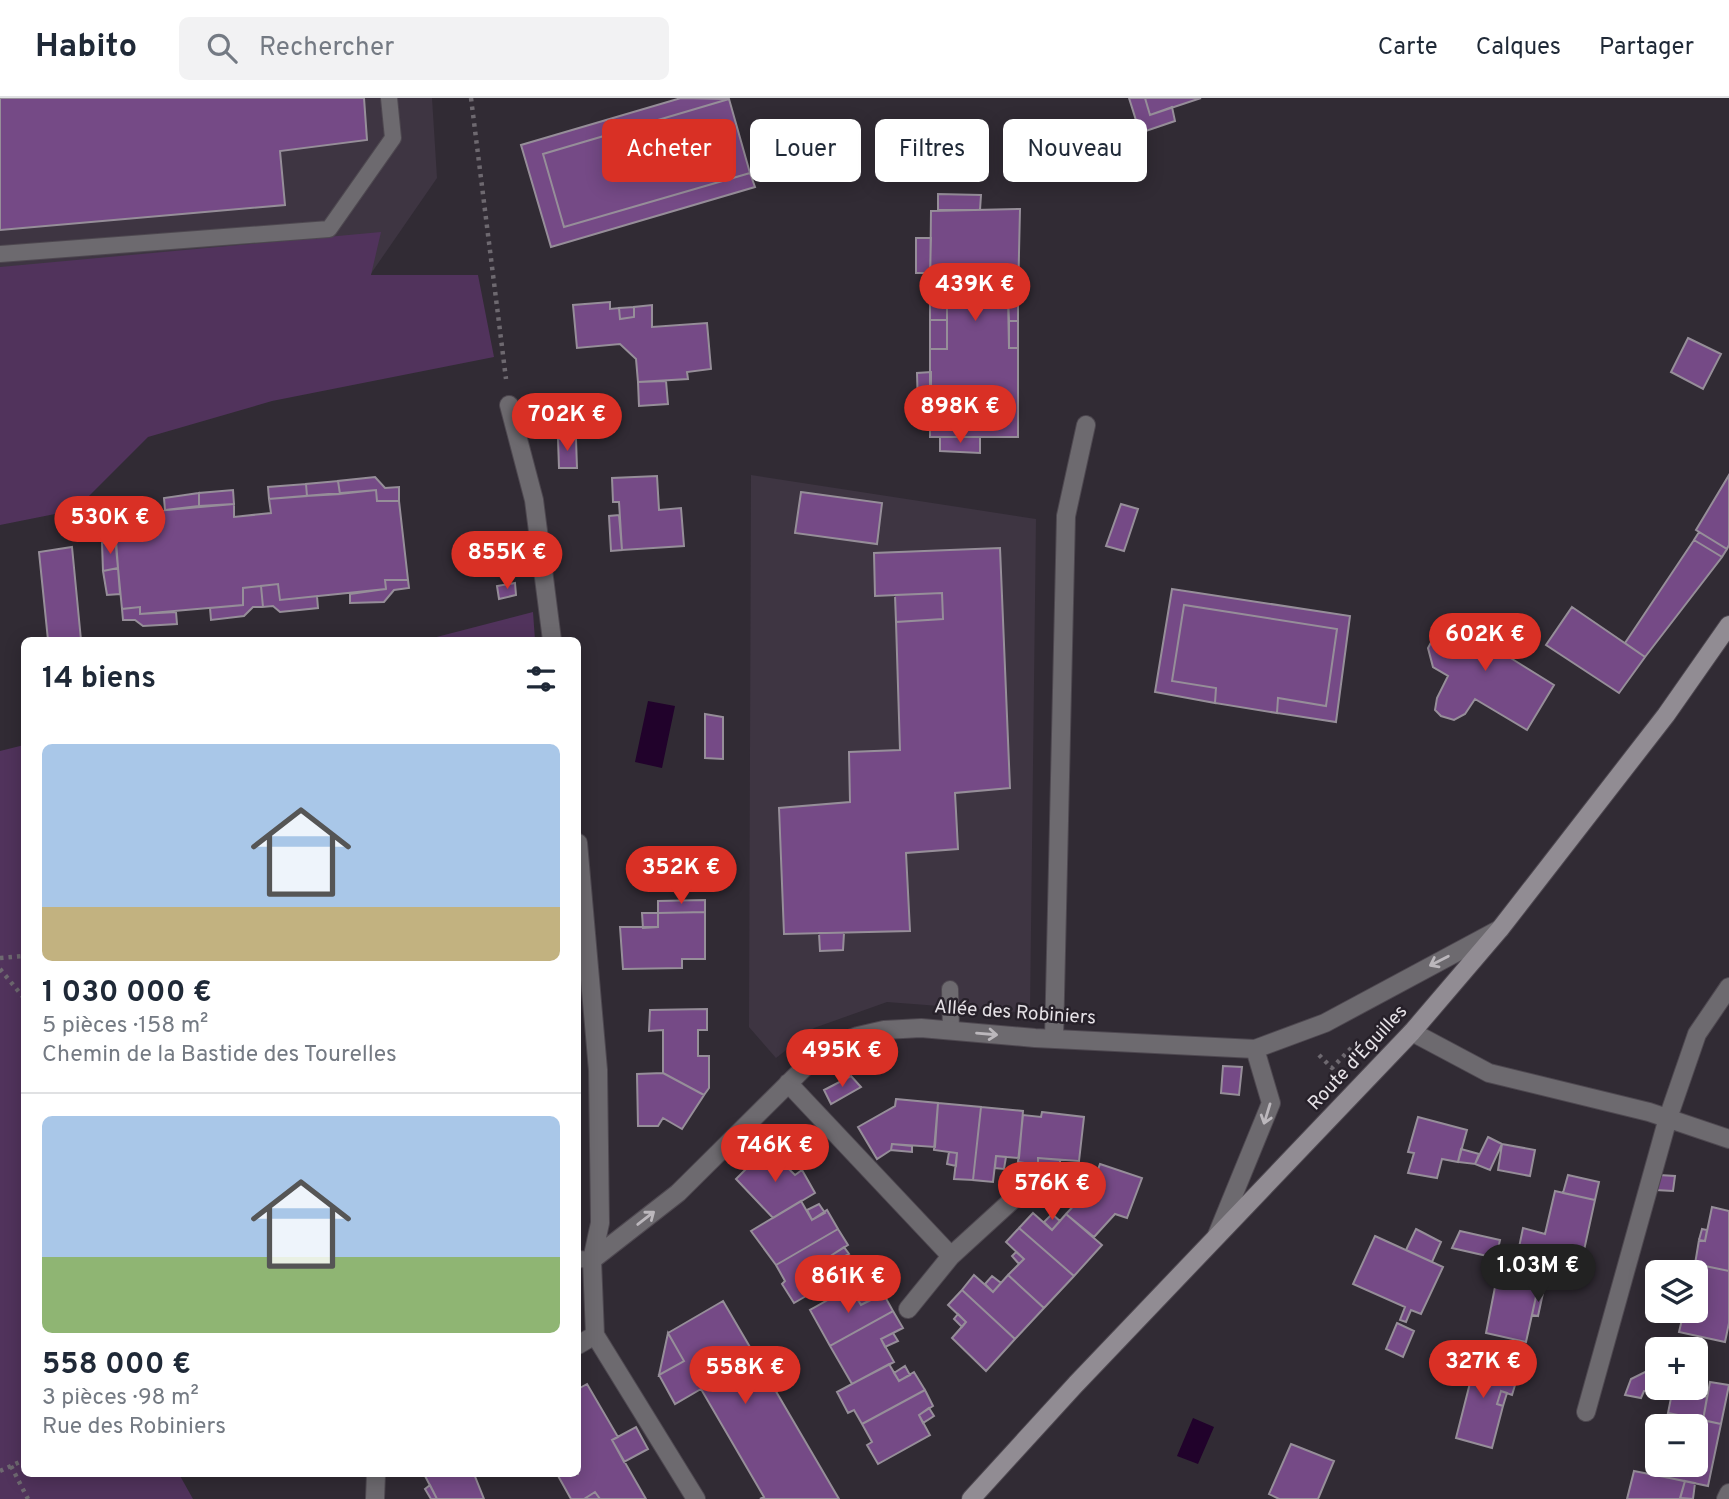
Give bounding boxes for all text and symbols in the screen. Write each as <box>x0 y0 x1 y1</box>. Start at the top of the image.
search box <box>179 17 669 80</box>
text: Habito <box>35 27 137 69</box>
icon: search <box>203 29 241 67</box>
text: Rechercher <box>259 32 394 65</box>
text: Carte <box>1378 33 1438 63</box>
text: Calques <box>1476 33 1561 63</box>
text: Partager <box>1599 33 1694 63</box>
chip: Acheter <box>602 119 736 182</box>
chip: Louer <box>750 119 861 182</box>
chip: Filtres <box>875 119 989 182</box>
chip: Nouveau <box>1003 119 1147 182</box>
pin: 439K € <box>918 264 1032 323</box>
text: 439K € <box>935 271 1015 300</box>
pin: 898K € <box>903 386 1017 445</box>
text: 898K € <box>920 393 1000 422</box>
pin: 702K € <box>510 394 624 453</box>
text: 702K € <box>528 401 606 430</box>
pin: 530K € <box>53 496 167 556</box>
text: 530K € <box>70 504 150 533</box>
pin: 855K € <box>450 532 564 591</box>
text: 855K € <box>467 539 547 568</box>
pin: 602K € <box>1428 614 1542 673</box>
text: 602K € <box>1445 621 1525 650</box>
icon: filters <box>522 660 560 698</box>
text: 14 biens <box>42 661 156 698</box>
icon: home <box>238 789 364 915</box>
pin: 352K € <box>624 846 738 906</box>
text: 352K € <box>642 854 720 883</box>
one-way arrow <box>1429 954 1450 968</box>
text: 1 030 000 € <box>42 975 212 1012</box>
street label: Allée des Robiniers <box>933 995 1097 1031</box>
street label: Route d'Éguilles <box>1302 1000 1413 1116</box>
text: 5 pièces · 158 m² <box>42 1012 208 1041</box>
one-way arrow <box>975 1027 997 1040</box>
pin: 495K € <box>785 1030 899 1089</box>
text: 495K € <box>802 1037 882 1066</box>
text: Chemin de la Bastide des Tourelles <box>42 1041 397 1070</box>
one-way arrow <box>1260 1103 1273 1125</box>
pin: 746K € <box>718 1124 832 1184</box>
text: 746K € <box>737 1132 813 1161</box>
icon: home <box>238 1161 364 1287</box>
pin: 576K € <box>995 1162 1109 1222</box>
text: 576K € <box>1014 1170 1090 1199</box>
one-way arrow <box>636 1210 654 1225</box>
pin: 1.03M € <box>1473 1244 1603 1304</box>
text: 1.03M € <box>1497 1252 1579 1281</box>
pin: 861K € <box>791 1256 905 1315</box>
map controls <box>1645 1260 1708 1477</box>
button: layers <box>1645 1260 1708 1323</box>
text: 861K € <box>811 1263 885 1292</box>
button: + <box>1645 1337 1708 1400</box>
pin: 327K € <box>1426 1340 1540 1400</box>
pin: 558K € <box>688 1346 802 1406</box>
text: 558 000 € <box>42 1347 191 1384</box>
text: 327K € <box>1445 1348 1521 1377</box>
text: 558K € <box>705 1354 785 1383</box>
text: 3 pièces · 98 m² <box>42 1384 199 1413</box>
text: Rue des Robiniers <box>42 1413 226 1442</box>
button: − <box>1645 1414 1708 1477</box>

